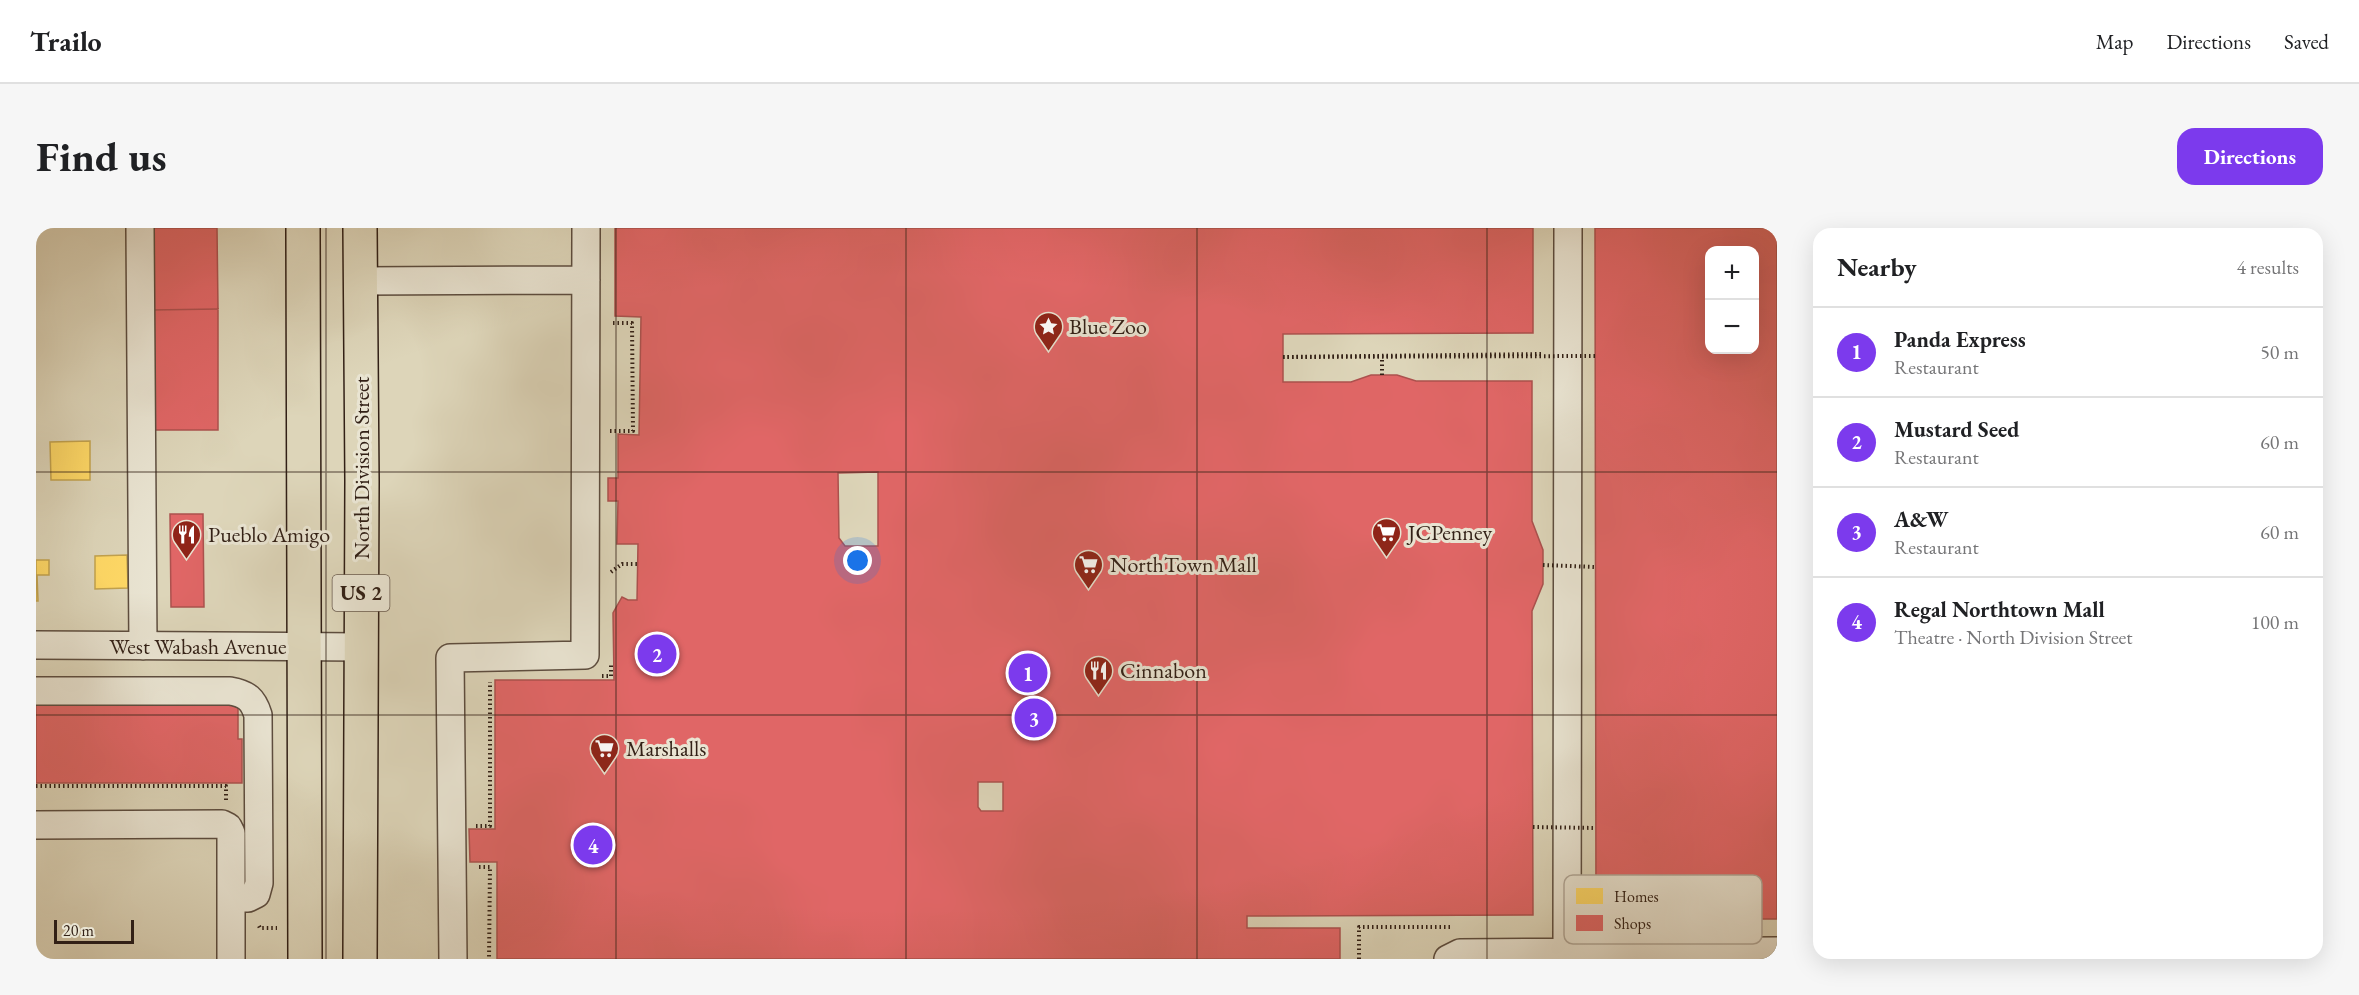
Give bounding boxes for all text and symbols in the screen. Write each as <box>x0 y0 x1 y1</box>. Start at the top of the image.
text: Trailo <box>30 23 102 59</box>
text: Map <box>2096 28 2133 55</box>
text: Directions <box>2166 28 2251 55</box>
text: Saved <box>2284 28 2329 55</box>
button: Directions <box>2177 128 2323 185</box>
text: Find us <box>36 129 167 184</box>
map controls <box>1705 246 1759 354</box>
button: + <box>1705 246 1759 300</box>
text: Nearby <box>1837 250 1917 284</box>
text: 4 results <box>2236 254 2299 280</box>
button: − <box>1705 300 1759 354</box>
place icon: Blue Zoo <box>1032 310 1064 352</box>
place label: Blue Zoo <box>1069 312 1147 341</box>
text: Panda Express <box>1894 325 2026 354</box>
text: 1 <box>1851 339 1862 365</box>
text: 50 m <box>2260 339 2299 365</box>
text: Restaurant <box>1894 354 1979 380</box>
street label: North Division Street <box>347 376 376 560</box>
text: Mustard Seed <box>1894 415 2019 444</box>
text: 2 <box>1851 429 1862 455</box>
text: 60 m <box>2260 429 2299 455</box>
text: Restaurant <box>1894 444 1979 470</box>
text: A&W <box>1894 505 1949 534</box>
supermarket icon: JCPenney <box>1371 516 1403 558</box>
restaurant icon: Pueblo Amigo <box>171 518 203 560</box>
place label: JCPenney <box>1406 518 1493 547</box>
text: 3 <box>1851 519 1862 545</box>
text: 60 m <box>2260 519 2299 545</box>
place label: Pueblo Amigo <box>208 520 330 549</box>
text: Restaurant <box>1894 534 1979 560</box>
your location <box>843 546 872 575</box>
supermarket icon: NorthTown Mall <box>1073 548 1105 590</box>
place label: NorthTown Mall <box>1110 550 1257 579</box>
road number: US 2 <box>332 575 390 611</box>
text: Regal Northtown Mall <box>1894 595 2105 624</box>
text: 4 <box>1851 609 1862 635</box>
text: 100 m <box>2251 609 2299 635</box>
text: Theatre · North Division Street <box>1894 624 2133 650</box>
street label: West Wabash Avenue <box>109 632 287 661</box>
pin: 2 <box>638 632 676 676</box>
pin: 1 <box>1008 650 1048 696</box>
restaurant icon: Cinnabon <box>1083 654 1115 696</box>
place label: Cinnabon <box>1120 656 1207 685</box>
pin: 3 <box>1014 696 1054 740</box>
supermarket icon: Marshalls <box>589 732 621 774</box>
place label: Marshalls <box>626 734 706 763</box>
pin: 4 <box>574 822 612 868</box>
legend <box>1564 875 1762 944</box>
text: Homes <box>1614 886 1659 907</box>
text: Shops <box>1614 913 1651 934</box>
scale bar <box>54 917 134 944</box>
text: 20 m <box>63 920 94 941</box>

